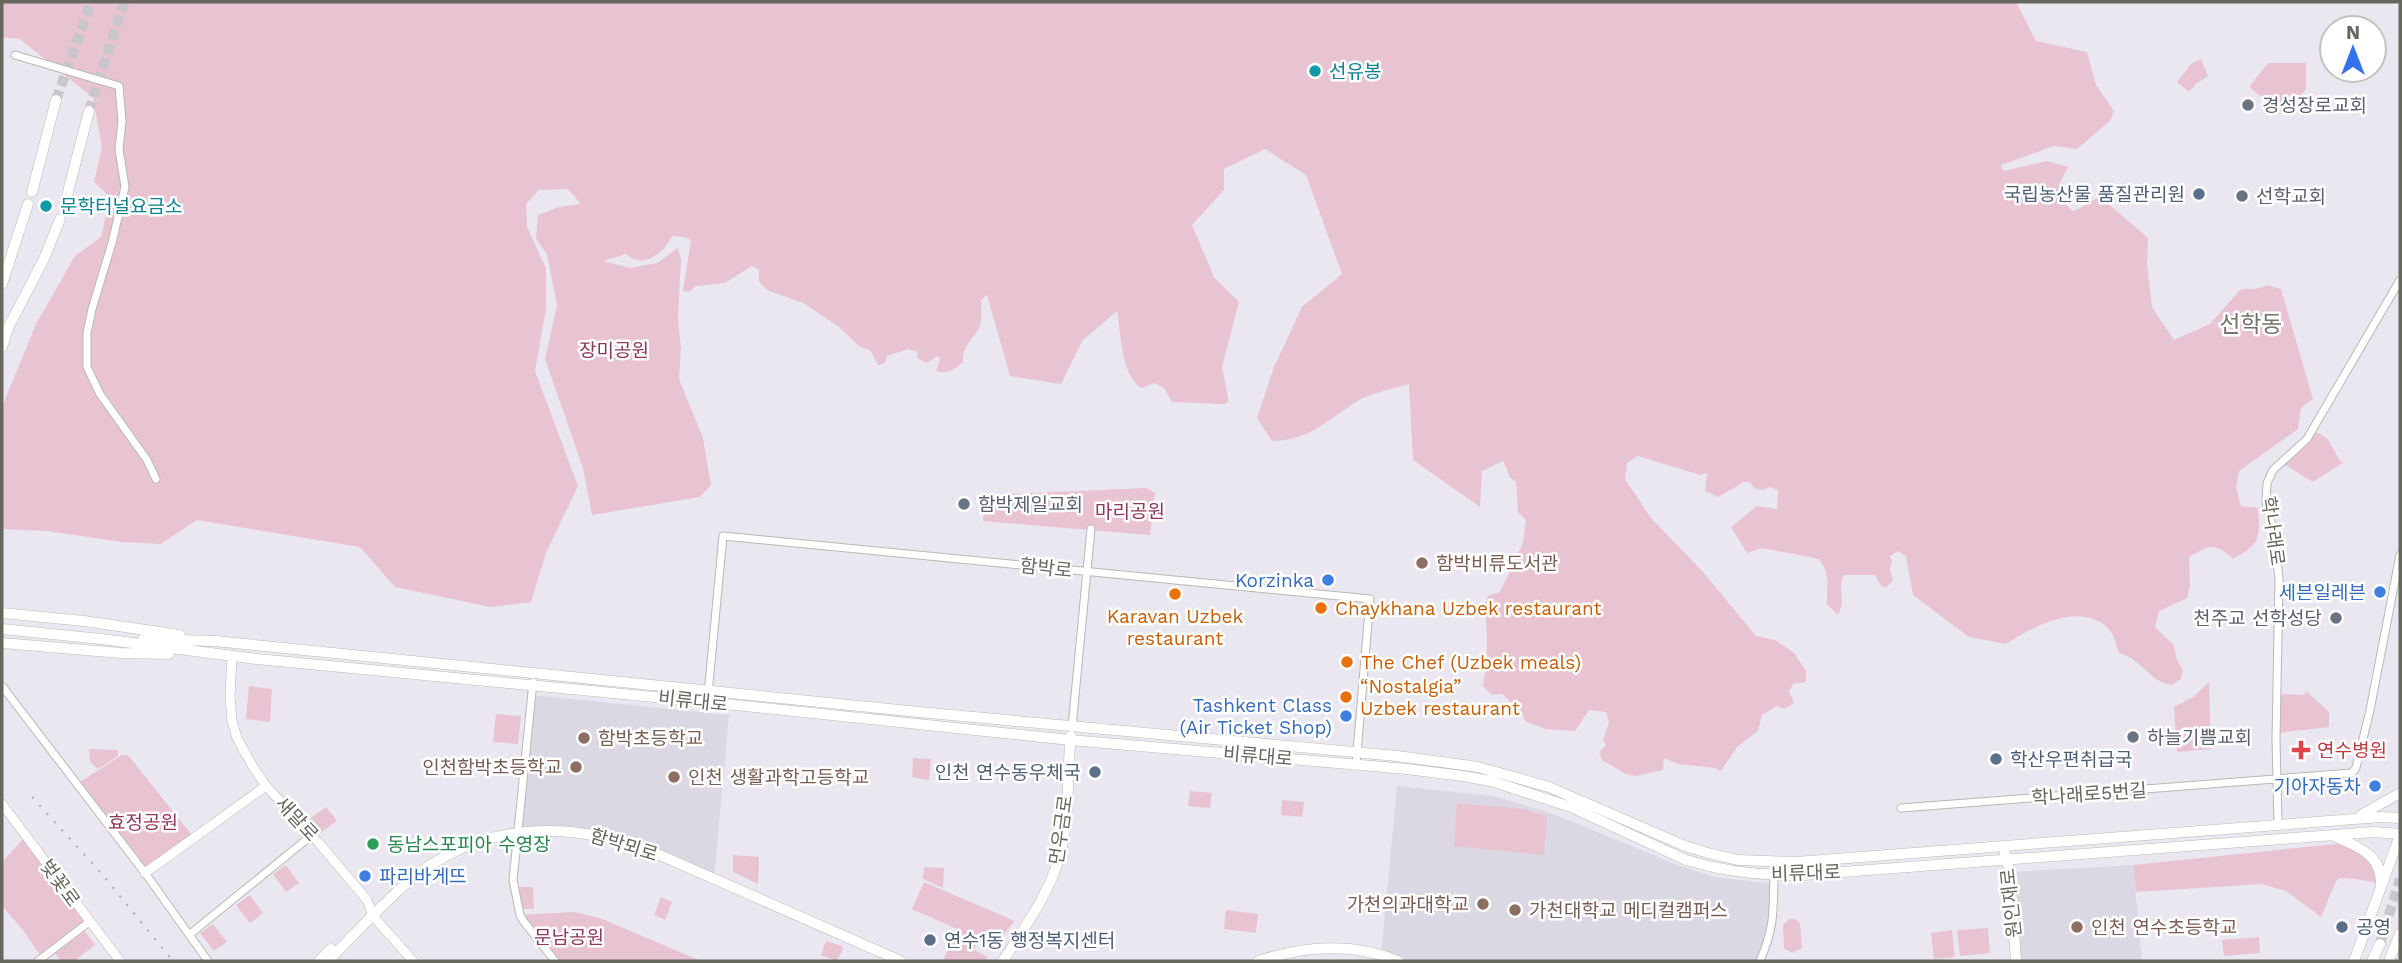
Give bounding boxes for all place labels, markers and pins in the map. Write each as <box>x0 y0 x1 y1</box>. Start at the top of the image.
place label: 선유봉 <box>1329 60 1381 83</box>
marker: 선유봉 <box>1307 63 1323 79</box>
place label: 경성장로교회 <box>2262 94 2367 117</box>
marker: 경성장로교회 <box>2240 97 2256 113</box>
place label: 국립농산물 품질관리원 <box>2004 183 2185 206</box>
place label: 선학교회 <box>2256 185 2326 208</box>
marker: 국립농산물 품질관리원 <box>2191 186 2207 202</box>
marker: 선학교회 <box>2234 188 2250 204</box>
place label: 문학터널요금소 <box>60 195 182 218</box>
marker: 문학터널요금소 <box>38 198 54 214</box>
place label: 함박제일교회 <box>978 493 1083 516</box>
marker: 함박제일교회 <box>956 496 972 512</box>
place label: 함박비류도서관 <box>1436 552 1558 575</box>
marker: 함박비류도서관 <box>1414 555 1430 571</box>
place label: Korzinka <box>1235 569 1314 592</box>
marker: Korzinka <box>1320 572 1336 588</box>
place label: 세븐일레븐 <box>2279 581 2366 604</box>
marker: 세븐일레븐 <box>2372 584 2388 600</box>
marker: Karavan Uzbek restaurant <box>1167 586 1183 602</box>
place label: Chaykhana Uzbek restaurant <box>1335 597 1602 620</box>
marker: Chaykhana Uzbek restaurant <box>1313 600 1329 616</box>
place label: Karavan Uzbek restaurant <box>1107 605 1244 650</box>
place label: 천주교 선학성당 <box>2193 607 2322 630</box>
marker: 천주교 선학성당 <box>2328 610 2344 626</box>
place label: The Chef (Uzbek meals) <box>1361 651 1581 674</box>
marker: The Chef (Uzbek meals) <box>1339 654 1355 670</box>
place label: “Nostalgia” Uzbek restaurant <box>1360 675 1520 720</box>
marker: “Nostalgia” Uzbek restaurant <box>1338 689 1354 705</box>
place label: Tashkent Class (Air Ticket Shop) <box>1180 694 1332 739</box>
marker: Tashkent Class (Air Ticket Shop) <box>1338 708 1354 724</box>
place label: 하늘기쁨교회 <box>2147 726 2252 749</box>
place label: 함박초등학교 <box>598 727 703 750</box>
marker: 하늘기쁨교회 <box>2125 729 2141 745</box>
marker: 함박초등학교 <box>576 730 592 746</box>
place label: 연수병원 <box>2317 739 2387 762</box>
marker: 연수병원 <box>2291 740 2311 760</box>
place label: 학산우편취급국 <box>2010 748 2132 771</box>
marker: 학산우편취급국 <box>1988 751 2004 767</box>
place label: 인천함박초등학교 <box>422 756 562 779</box>
marker: 인천함박초등학교 <box>568 759 584 775</box>
place label: 인천 연수동우체국 <box>935 761 1081 784</box>
marker: 인천 연수동우체국 <box>1087 764 1103 780</box>
place label: 인천 생활과학고등학교 <box>688 766 869 789</box>
marker: 인천 생활과학고등학교 <box>666 769 682 785</box>
place label: 기아자동차 <box>2274 775 2361 798</box>
marker: 기아자동차 <box>2367 778 2383 794</box>
place label: 동남스포피아 수영장 <box>387 833 551 856</box>
marker: 동남스포피아 수영장 <box>365 836 381 852</box>
place label: 파리바게뜨 <box>379 865 466 888</box>
marker: 파리바게뜨 <box>357 868 373 884</box>
place label: 가천의과대학교 <box>1347 893 1469 916</box>
marker: 가천의과대학교 <box>1475 896 1491 912</box>
place label: 가천대학교 메디컬캠퍼스 <box>1529 899 1728 922</box>
marker: 가천대학교 메디컬캠퍼스 <box>1507 902 1523 918</box>
place label: 인천 연수초등학교 <box>2091 916 2237 939</box>
place label: 공영 <box>2356 916 2391 939</box>
marker: 인천 연수초등학교 <box>2069 919 2085 935</box>
marker: 공영 <box>2334 919 2350 935</box>
place label: 연수1동 행정복지센터 <box>944 929 1115 952</box>
marker: 연수1동 행정복지센터 <box>922 932 938 948</box>

